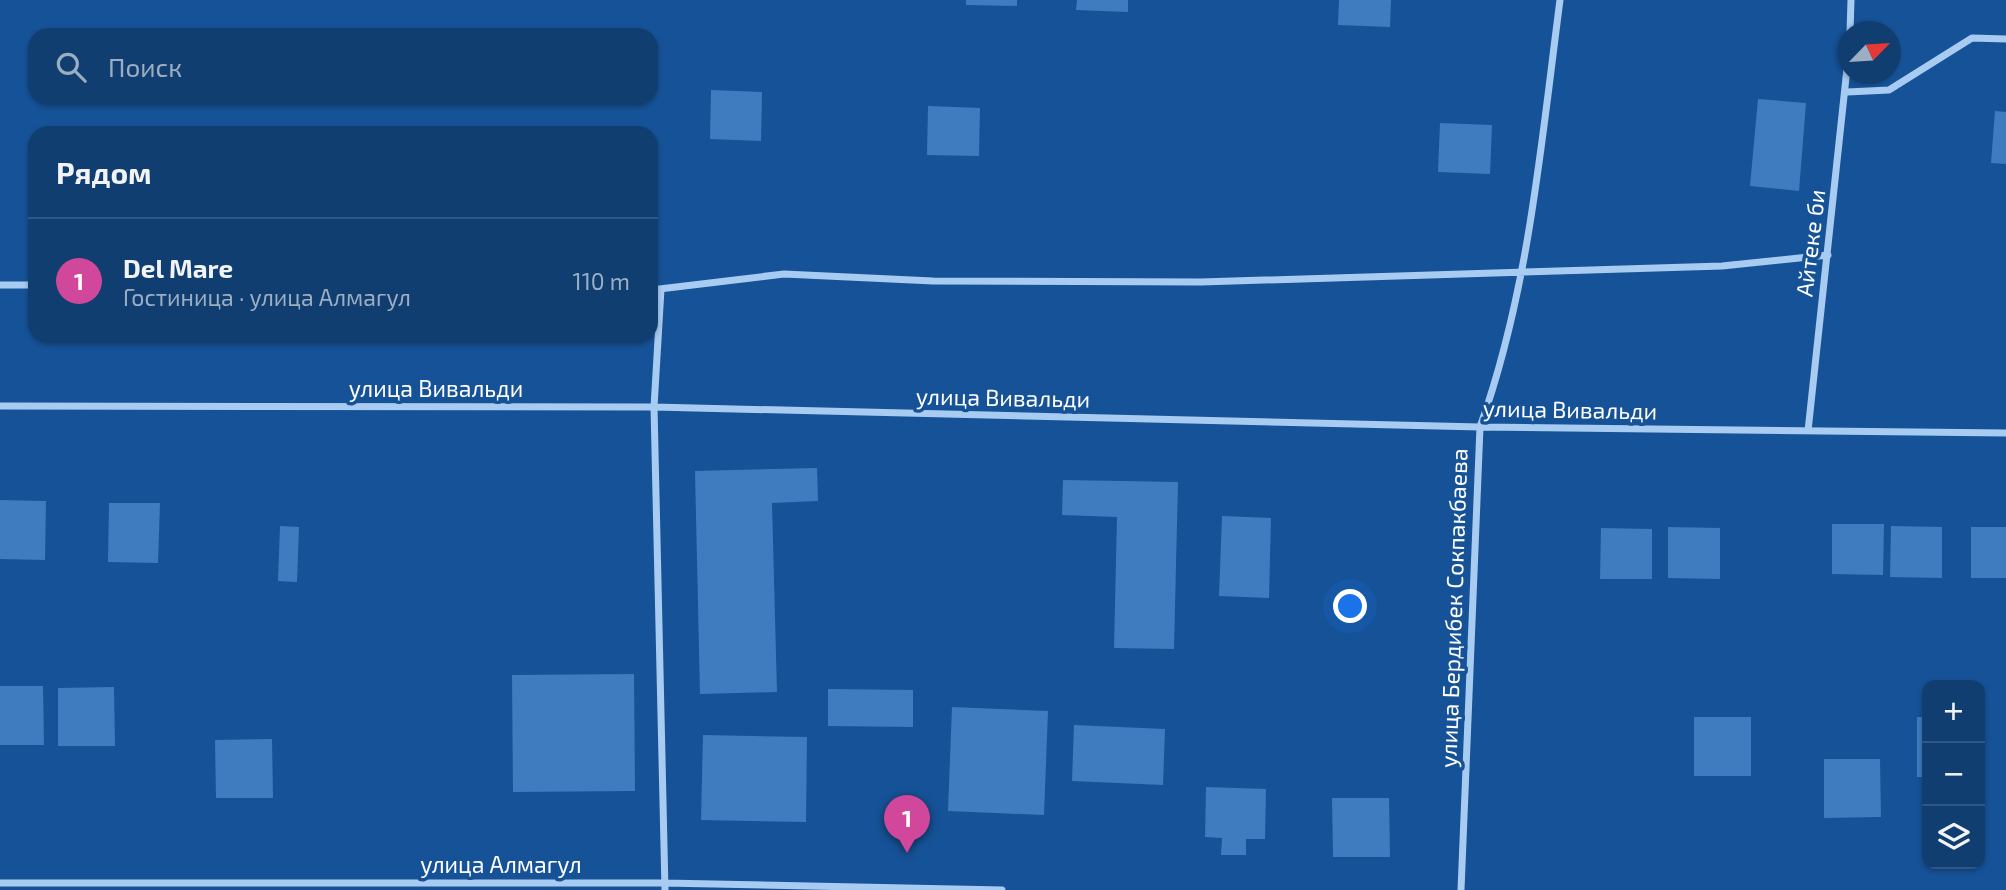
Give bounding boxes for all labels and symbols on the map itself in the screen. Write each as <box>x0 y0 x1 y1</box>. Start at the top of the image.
north arrow <box>1838 21 1901 84</box>
street label: Айтеке би <box>1790 188 1830 298</box>
street label: улица Вивальди <box>349 374 523 403</box>
street label: улица Вивальди <box>916 381 1090 414</box>
street label: улица Вивальди <box>1483 393 1657 426</box>
street label: улица Бердибек Сокпакбаева <box>1433 448 1474 768</box>
your location <box>1333 589 1367 623</box>
pin: 1 <box>884 795 930 853</box>
street label: улица Алмагул <box>420 850 582 879</box>

